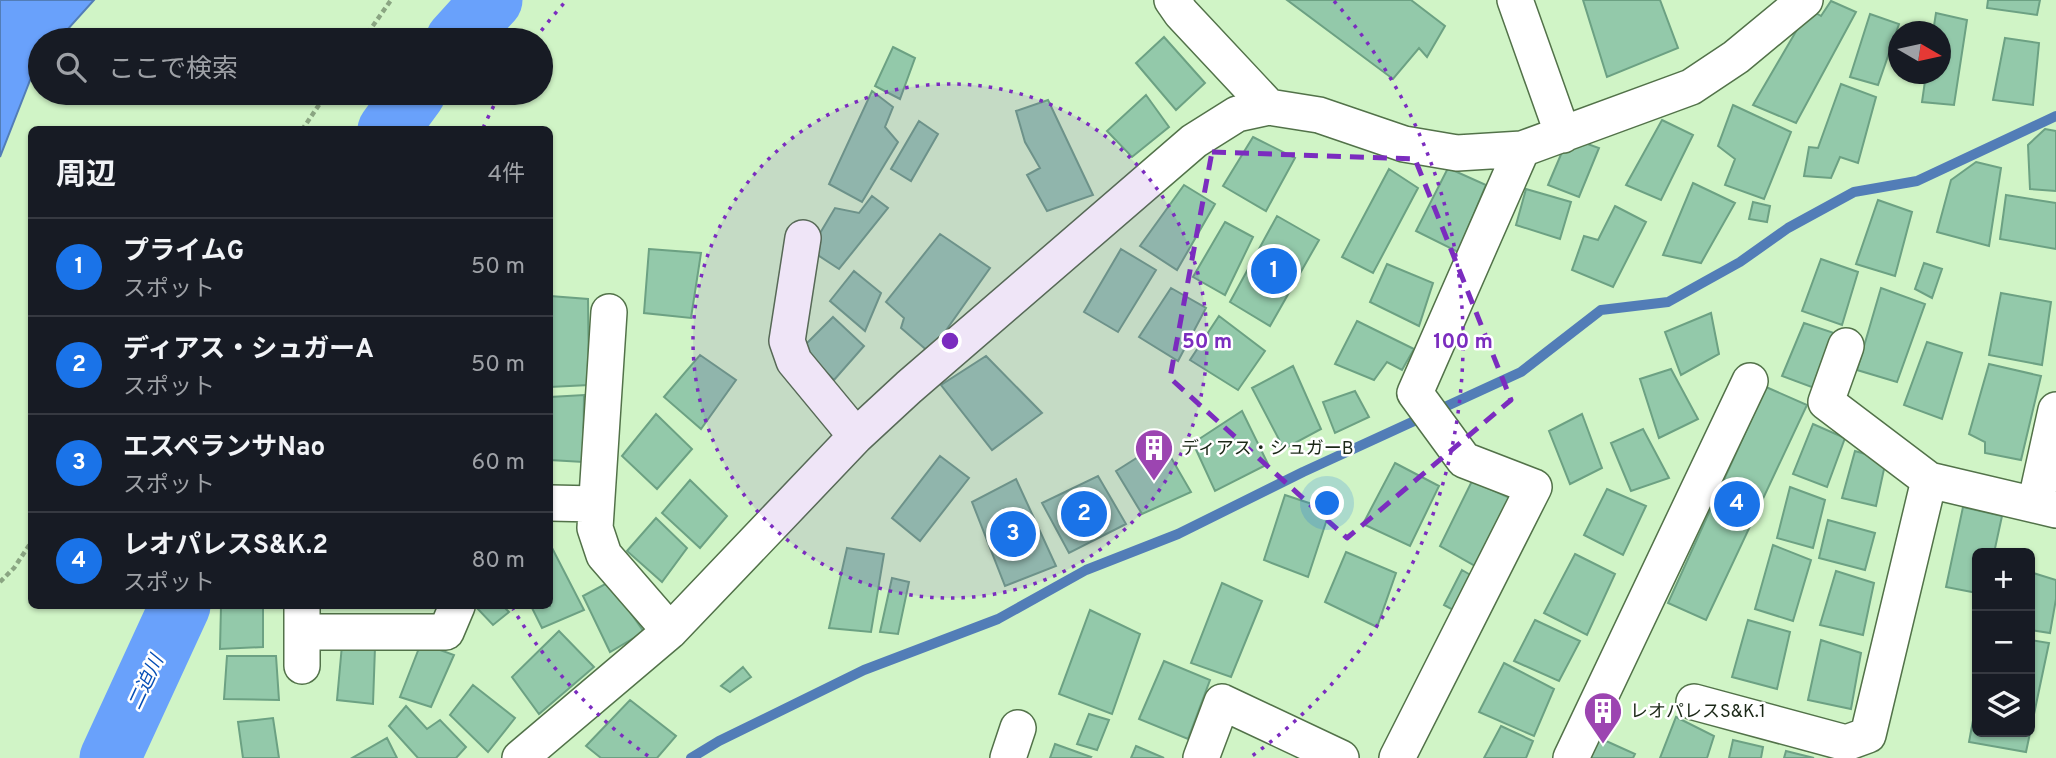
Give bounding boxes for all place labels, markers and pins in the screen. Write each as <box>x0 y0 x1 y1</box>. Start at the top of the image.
pin: 1 <box>1251 245 1297 297</box>
centre of rings <box>938 329 962 353</box>
building icon: ディアス・シュガーB <box>1133 427 1175 482</box>
place label: ディアス・シュガーB <box>1181 438 1354 461</box>
pin: 4 <box>1714 478 1760 530</box>
pin: 2 <box>1061 488 1107 540</box>
pin: 3 <box>990 508 1036 560</box>
building icon: レオパレスS&K.1 <box>1582 690 1624 745</box>
place label: レオパレスS&K.1 <box>1630 701 1766 724</box>

